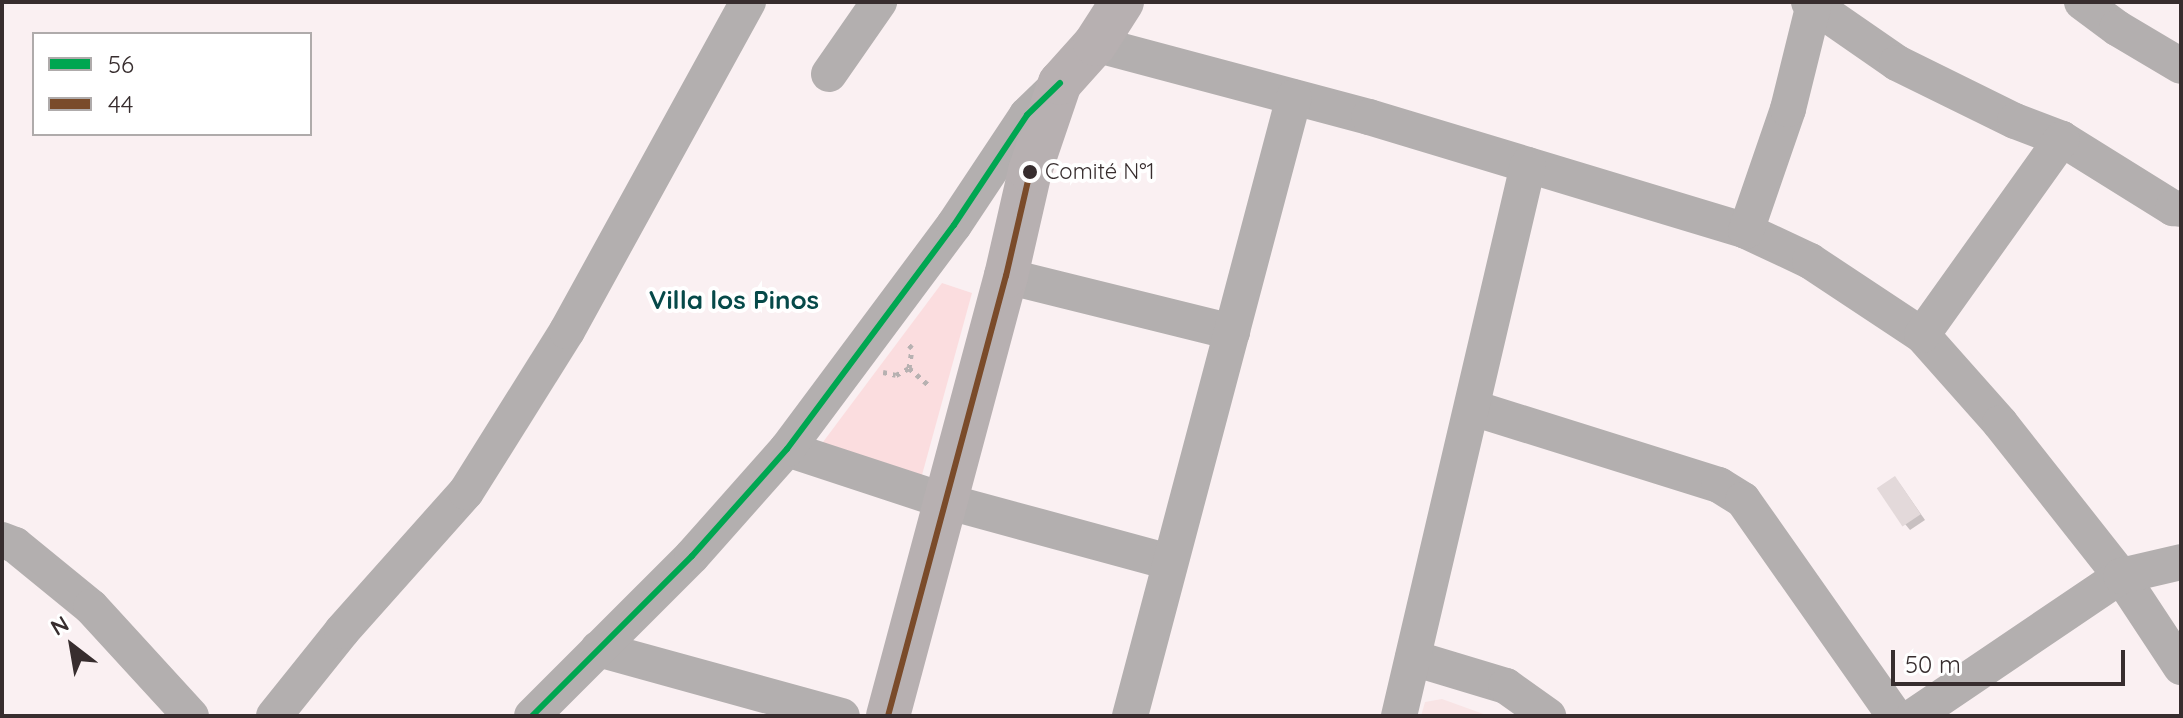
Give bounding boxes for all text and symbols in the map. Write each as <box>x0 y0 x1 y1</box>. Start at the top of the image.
legend <box>32 32 312 136</box>
text: 56 <box>108 49 134 79</box>
text: 44 <box>108 89 133 119</box>
place label: Comité N°1 <box>1045 159 1155 185</box>
marker: Comité N°1 <box>1022 164 1038 180</box>
district label: Villa los Pinos <box>649 284 819 316</box>
north arrow <box>32 606 112 686</box>
text: N <box>45 609 74 642</box>
scale bar <box>1895 634 2129 684</box>
text: 50 m <box>1905 649 1961 679</box>

